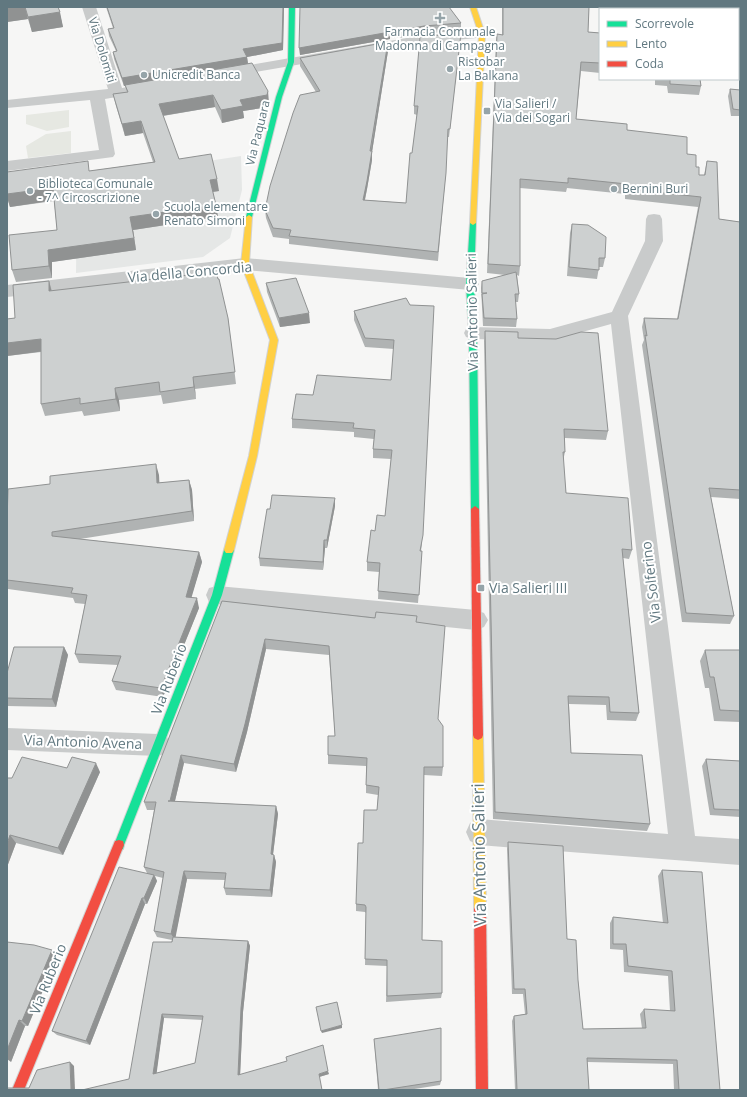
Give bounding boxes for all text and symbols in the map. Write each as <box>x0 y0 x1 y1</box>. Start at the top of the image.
legend <box>599 8 739 80</box>
marker: Farmacia Comunale Madonna di Campagna <box>435 13 445 23</box>
street label: Via Dolomiti <box>84 15 120 85</box>
text: Scorrevole <box>635 15 694 32</box>
place label: Farmacia Comunale Madonna di Campagna <box>375 23 505 54</box>
text: Lento <box>635 35 667 52</box>
place label: Ristobar La Balkana <box>458 53 519 84</box>
text: Coda <box>635 55 664 72</box>
marker: Ristobar La Balkana <box>445 64 455 74</box>
place label: Unicredit Banca <box>152 66 241 83</box>
marker: Unicredit Banca <box>139 70 149 80</box>
place label: Via Salieri / Via dei Sogari <box>495 95 570 126</box>
street label: Via Paquara <box>241 98 274 167</box>
marker: Via Salieri / Via dei Sogari <box>482 106 492 116</box>
place label: Biblioteca Comunale - 7^ Circoscrizione <box>38 175 153 206</box>
place label: Bernini Buri <box>622 180 688 197</box>
marker: Bernini Buri <box>609 184 619 194</box>
marker: Biblioteca Comunale - 7^ Circoscrizione <box>25 186 35 196</box>
place label: Scuola elementare Renato Simoni <box>164 198 268 229</box>
marker: Scuola elementare Renato Simoni <box>151 209 161 219</box>
street label: Via Antonio Salieri <box>461 253 482 371</box>
street label: Via della Concordia <box>127 257 253 286</box>
street label: Via Solferino <box>636 540 665 624</box>
place label: Via Salieri III <box>489 578 567 597</box>
marker: Via Salieri III <box>476 583 486 593</box>
street label: Via Ruberio <box>146 641 191 717</box>
street label: Via Antonio Avena <box>24 730 143 753</box>
street label: Via Antonio Salieri <box>466 783 491 927</box>
street label: Via Ruberio <box>25 941 70 1017</box>

